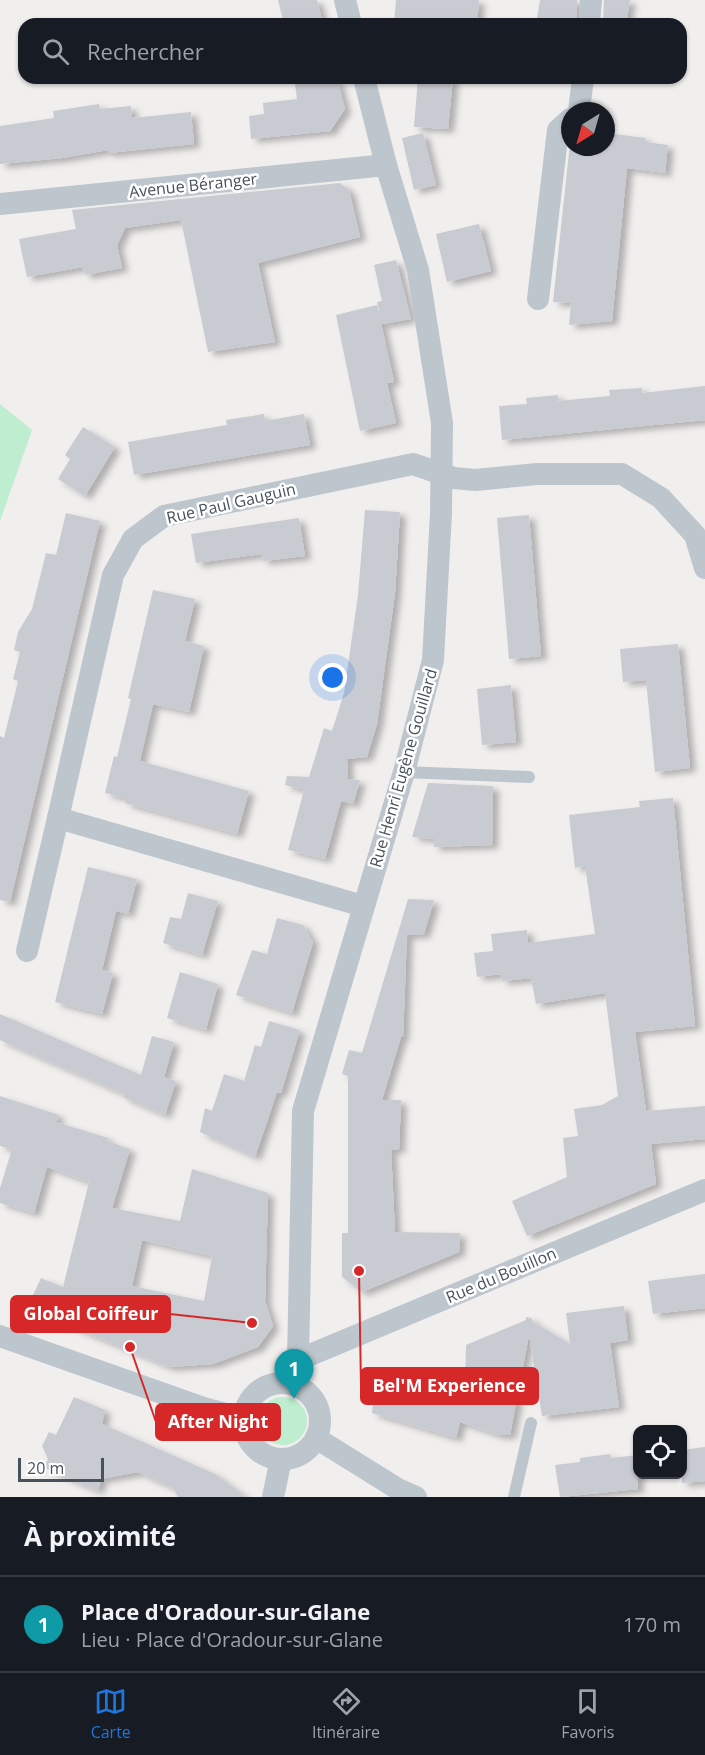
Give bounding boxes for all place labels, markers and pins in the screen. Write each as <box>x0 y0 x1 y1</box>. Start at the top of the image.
callout: Global Coiffeur <box>11 1296 170 1332</box>
pin: 1 <box>274 1350 314 1399</box>
callout: Bel'M Experience <box>361 1368 538 1404</box>
callout: After Night <box>156 1404 280 1440</box>

